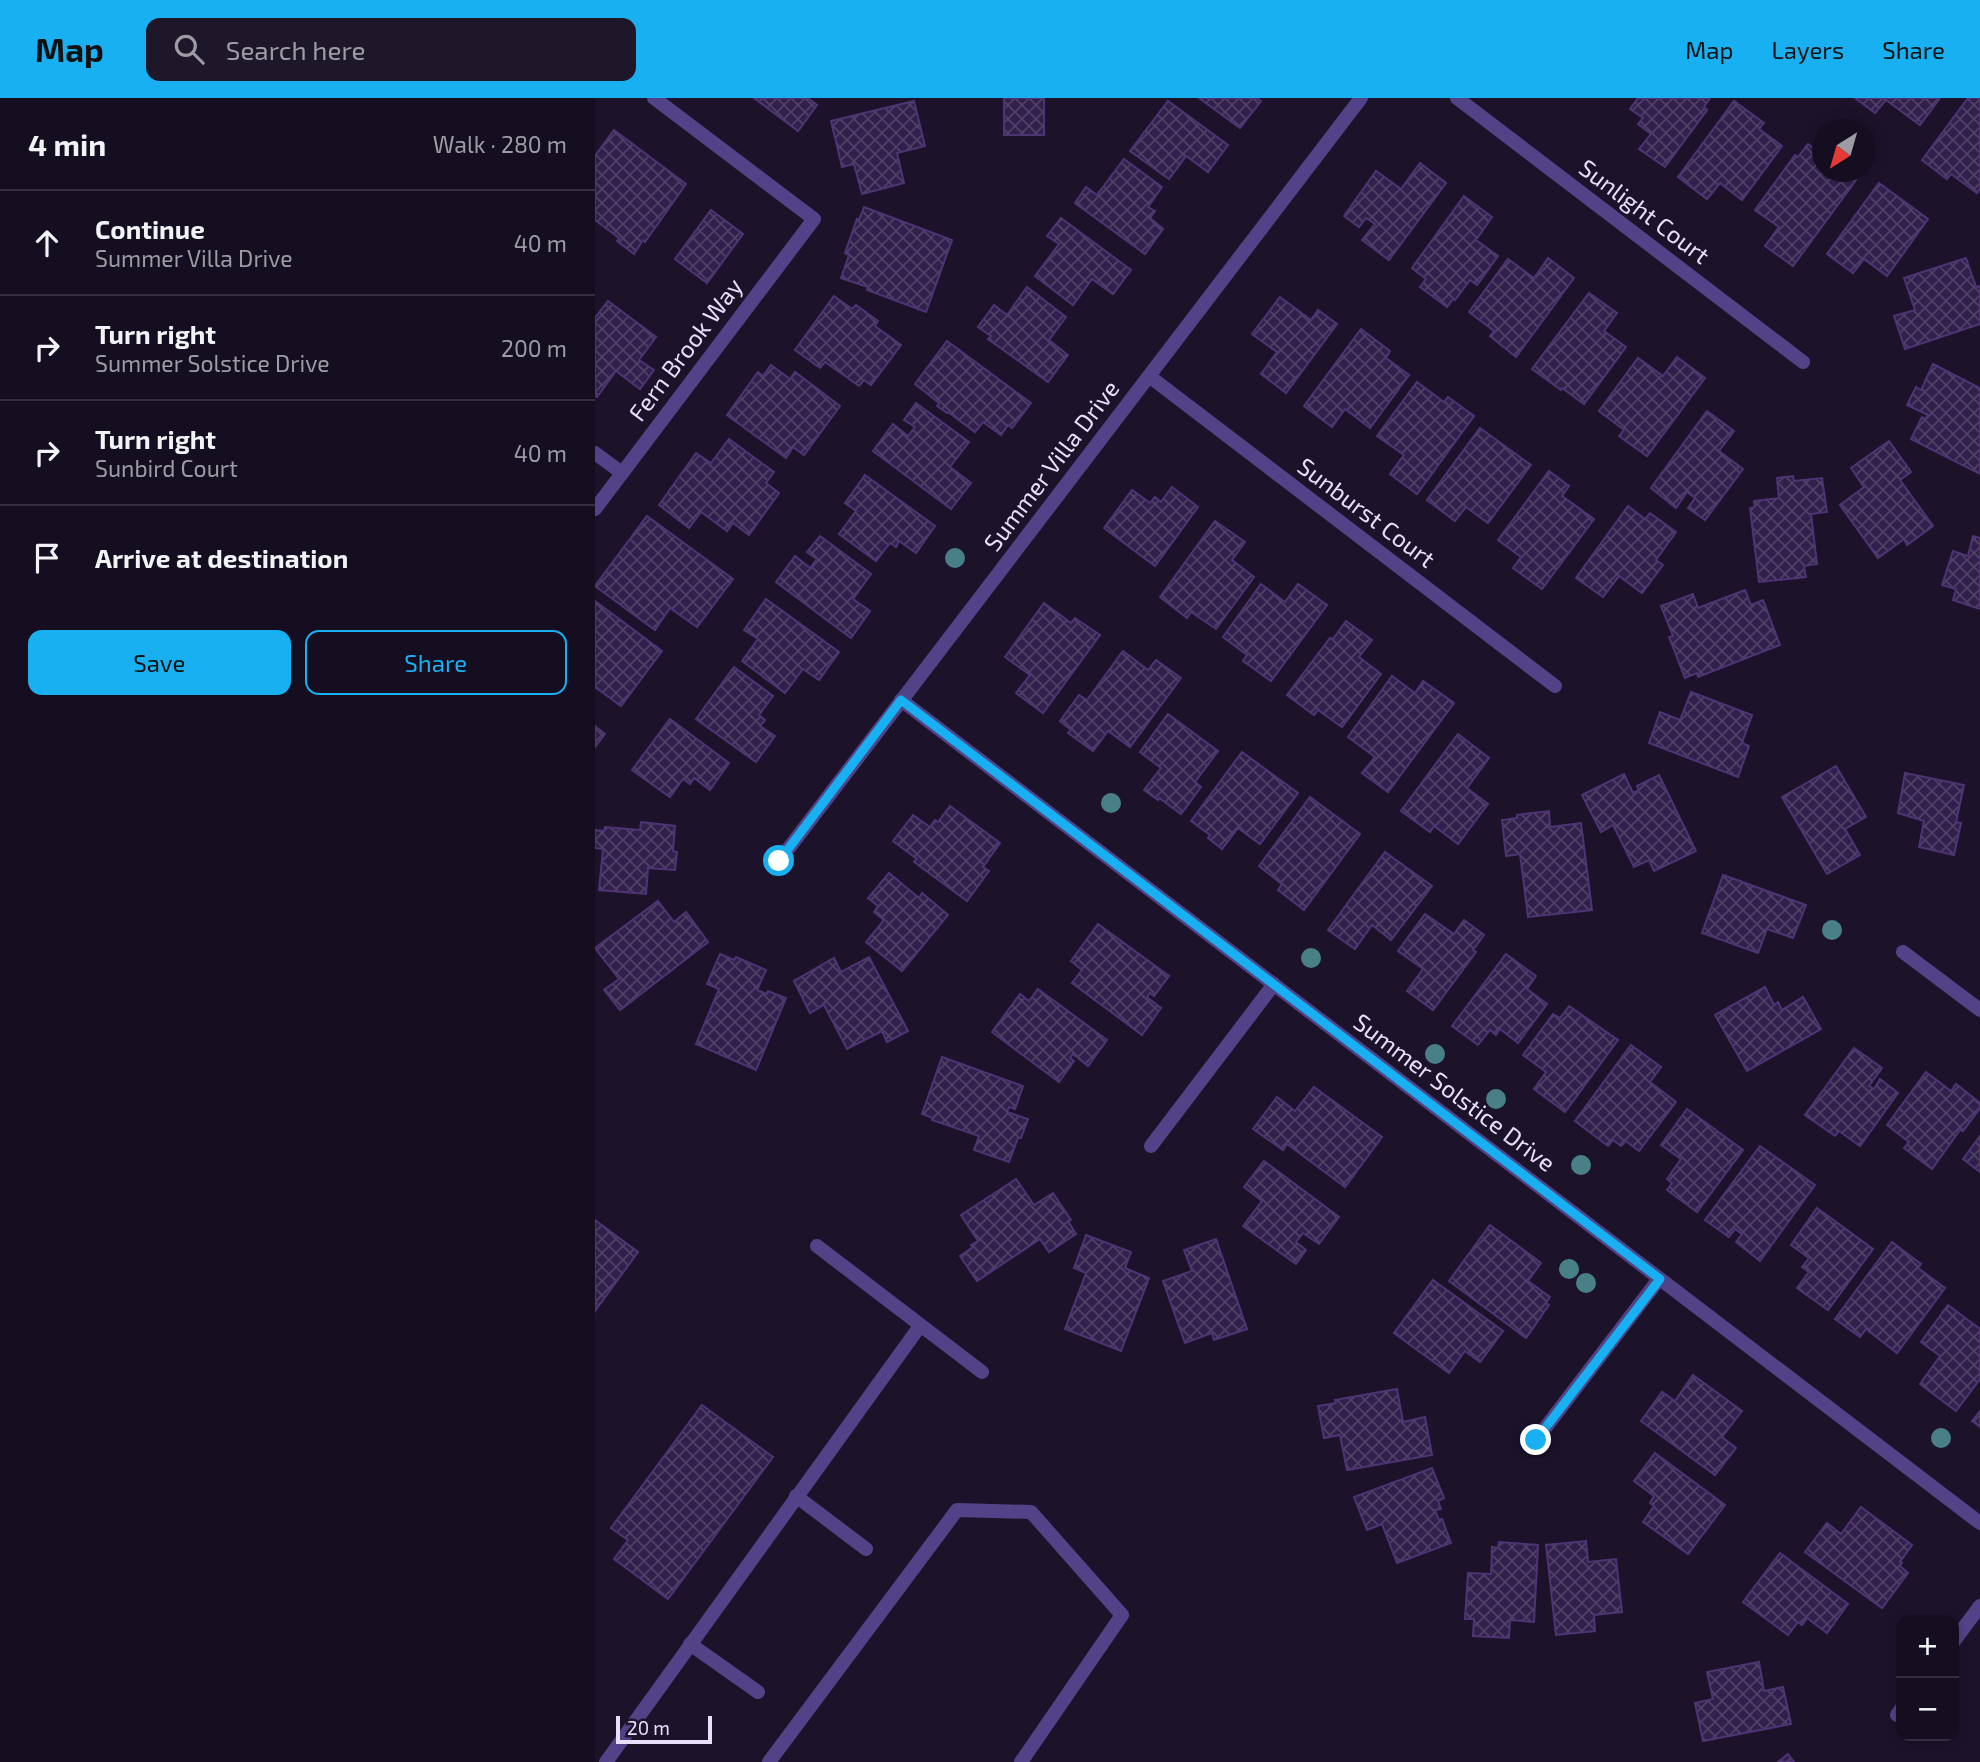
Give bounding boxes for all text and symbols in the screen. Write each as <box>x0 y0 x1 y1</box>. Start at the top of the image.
search box <box>146 18 636 81</box>
text: Map <box>35 29 104 69</box>
icon: search <box>170 30 208 68</box>
text: Search here <box>226 34 365 65</box>
text: Map <box>1685 35 1733 64</box>
text: Layers <box>1771 35 1844 64</box>
text: Share <box>1882 35 1945 64</box>
north arrow <box>1812 119 1875 182</box>
text: 4 min <box>28 126 106 162</box>
text: Walk · 280 m <box>433 130 567 158</box>
street label: Sunlight Court <box>1574 152 1716 269</box>
text: Continue <box>95 213 205 244</box>
icon: ahead <box>28 224 66 262</box>
text: 40 m <box>514 229 567 257</box>
text: Summer Villa Drive <box>95 244 293 272</box>
street label: Fern Brook Way <box>622 272 748 426</box>
text: Turn right <box>95 318 216 349</box>
icon: right <box>28 329 66 367</box>
text: 200 m <box>501 334 567 362</box>
text: Summer Solstice Drive <box>95 349 330 377</box>
street label: Summer Villa Drive <box>977 374 1124 556</box>
text: Turn right <box>95 423 216 454</box>
icon: right <box>28 434 66 472</box>
text: 40 m <box>514 439 567 467</box>
street label: Sunburst Court <box>1292 451 1441 573</box>
text: Sunbird Court <box>95 454 238 482</box>
icon: arrive <box>28 539 66 577</box>
text: Arrive at destination <box>95 542 348 573</box>
button: Save <box>28 630 291 695</box>
button: Share <box>305 630 567 695</box>
route start <box>763 845 794 876</box>
street label: Summer Solstice Drive <box>1348 1007 1561 1177</box>
route end <box>1520 1424 1551 1455</box>
map controls <box>1896 1615 1959 1741</box>
button: + <box>1896 1615 1959 1678</box>
button: − <box>1896 1678 1959 1741</box>
scale bar <box>616 1713 712 1745</box>
text: 20 m <box>627 1716 670 1739</box>

